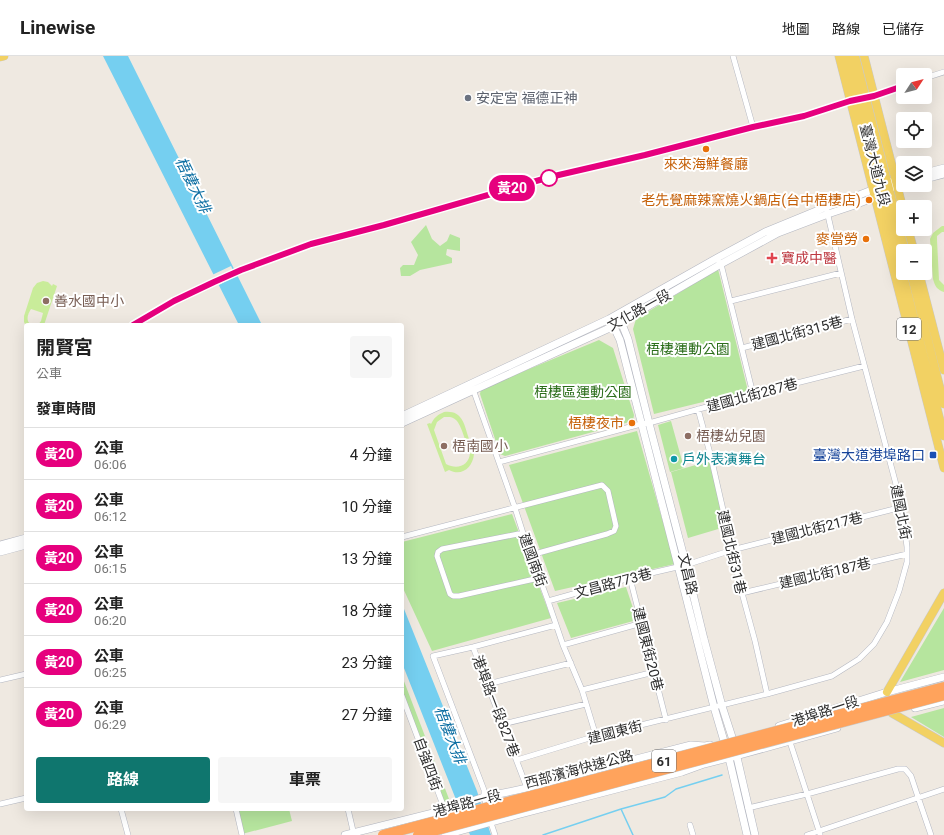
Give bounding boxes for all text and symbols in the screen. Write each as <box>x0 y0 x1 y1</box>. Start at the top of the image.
text: Linewise <box>20 16 95 39</box>
text: 地圖 <box>782 21 810 37</box>
text: 路線 <box>832 21 860 37</box>
text: 已儲存 <box>882 21 924 37</box>
north arrow <box>896 68 932 104</box>
map controls <box>896 68 932 280</box>
place label: 安定宮 福德正神 <box>476 90 577 106</box>
marker: 安定宮 福德正神 <box>463 93 473 103</box>
button: locate <box>896 112 932 148</box>
street label: 臺灣大道九段 <box>857 122 893 208</box>
marker: 來來海鮮餐廳 <box>701 144 711 154</box>
water label: 梧棲大排 <box>172 154 215 218</box>
place label: 來來海鮮餐廳 <box>664 156 748 172</box>
button: layers <box>896 156 932 192</box>
unlabelled marker <box>540 169 558 187</box>
line badge: 黃20 <box>489 175 535 201</box>
text: 黃20 <box>497 180 527 196</box>
place label: 老先覺麻辣窯燒火鍋店(台中梧棲店) <box>641 192 861 209</box>
marker: 老先覺麻辣窯燒火鍋店(台中梧棲店) <box>864 195 874 205</box>
button: + <box>896 200 932 236</box>
place label: 麥當勞 <box>816 231 858 247</box>
marker: 麥當勞 <box>861 234 871 244</box>
button: − <box>896 244 932 280</box>
place label: 寶成中醫 <box>781 250 837 266</box>
marker: 寶成中醫 <box>766 252 778 264</box>
street label: 文化路一段 <box>605 286 673 334</box>
place label: 善水國中小 <box>54 293 124 309</box>
marker: 善水國中小 <box>41 296 51 306</box>
street label: 建國北街315巷 <box>750 313 844 353</box>
road number: 12 <box>897 318 921 340</box>
text: 開賢宮 <box>36 336 93 359</box>
button: heart <box>350 336 392 378</box>
park label: 梧棲運動公園 <box>646 341 730 357</box>
text: 公車 <box>36 366 62 381</box>
street label: 建國北街287巷 <box>705 375 799 415</box>
park label: 梧棲區運動公園 <box>534 384 632 400</box>
text: 發車時間 <box>36 400 96 418</box>
place label: 梧棲夜市 <box>568 415 624 431</box>
marker: 梧棲夜市 <box>627 418 637 428</box>
place label: 梧棲幼兒園 <box>696 428 766 444</box>
marker: 梧棲幼兒園 <box>683 431 693 441</box>
place label: 梧南國小 <box>452 438 508 454</box>
text: 公車 <box>94 439 124 457</box>
marker: 梧南國小 <box>439 441 449 451</box>
text: 黃20 <box>44 446 74 462</box>
text: 4 分鐘 <box>350 446 392 464</box>
place label: 臺灣大道港埠路口 <box>813 447 925 463</box>
marker: 臺灣大道港埠路口 <box>928 450 938 460</box>
place label: 戶外表演舞台 <box>682 451 766 467</box>
marker: 戶外表演舞台 <box>669 454 679 464</box>
text: 06:06 <box>94 457 126 472</box>
street label: 建國北街 <box>888 483 914 541</box>
text: 公車 <box>94 491 124 509</box>
text: 黃20 <box>44 498 74 514</box>
text: 10 分鐘 <box>341 498 392 516</box>
street label: 建國北街31巷 <box>715 508 749 596</box>
text: 06:12 <box>94 509 126 524</box>
street label: 建國北街217巷 <box>770 509 864 547</box>
street label: 建國南街 <box>516 531 550 589</box>
text: 公車 <box>94 543 124 561</box>
text: 黃20 <box>44 550 74 566</box>
text: 13 分鐘 <box>341 550 392 568</box>
street label: 文昌路 <box>675 552 701 596</box>
street label: 建國北街187巷 <box>778 555 872 591</box>
text: 06:15 <box>94 561 126 576</box>
street label: 文昌路773巷 <box>572 565 654 601</box>
text: 公車 <box>94 595 124 613</box>
text: 黃20 <box>44 602 74 618</box>
text: 18 分鐘 <box>341 602 392 620</box>
street label: 建國東街20巷 <box>630 605 666 693</box>
text: 06:20 <box>94 613 126 628</box>
text: 公車 <box>94 647 124 665</box>
street label: 港埠路一段827巷 <box>469 653 523 759</box>
text: 黃20 <box>44 654 74 670</box>
text: 23 分鐘 <box>341 654 392 672</box>
text: 06:25 <box>94 665 126 680</box>
street label: 港埠路一段 <box>789 693 861 729</box>
text: 公車 <box>94 699 124 717</box>
water label: 梧棲大排 <box>431 704 470 768</box>
text: 黃20 <box>44 706 74 722</box>
text: 27 分鐘 <box>341 706 392 724</box>
text: 06:29 <box>94 717 126 732</box>
street label: 建國東街 <box>586 717 644 747</box>
street label: 自強四街 <box>411 735 445 793</box>
street label: 西部濱海快速公路 <box>523 747 635 791</box>
road number: 61 <box>652 750 676 772</box>
button: 路線 <box>36 757 210 803</box>
button: 車票 <box>218 757 392 803</box>
street label: 港埠路一段 <box>431 786 503 820</box>

